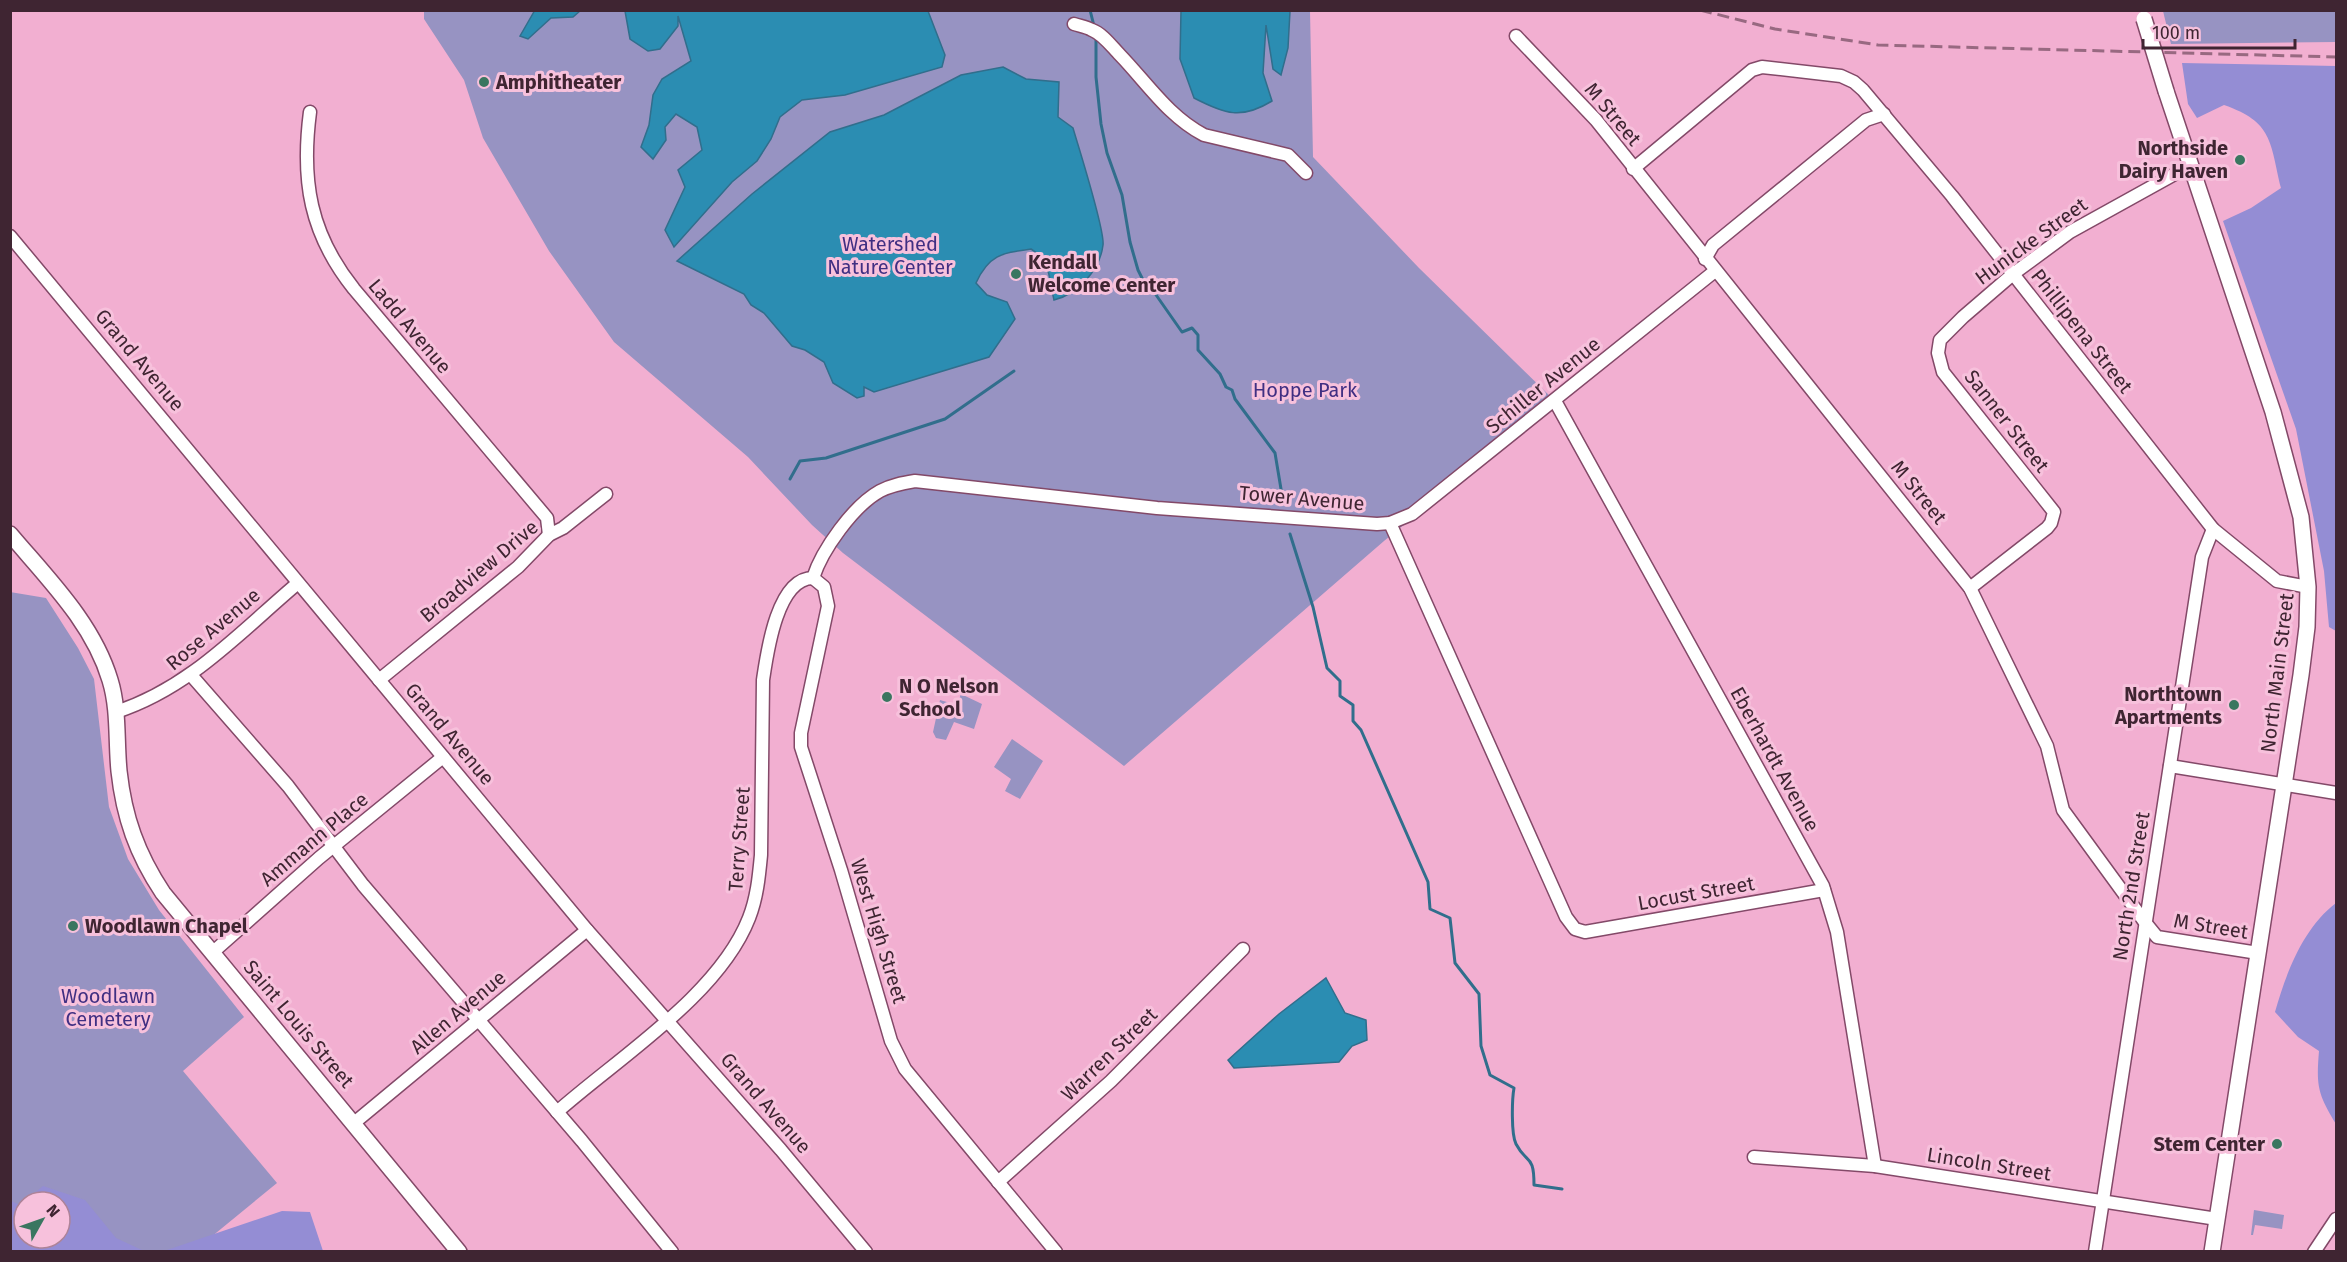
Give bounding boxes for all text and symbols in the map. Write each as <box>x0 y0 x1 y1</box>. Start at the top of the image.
scale bar <box>2143 12 2294 50</box>
text: 100 m <box>2152 22 2200 44</box>
place label: Amphitheater <box>495 70 622 94</box>
marker: Amphitheater <box>477 75 491 89</box>
street label: M Street <box>1580 78 1647 151</box>
place label: Northside Dairy Haven <box>2119 136 2228 183</box>
marker: Northside Dairy Haven <box>2233 153 2247 167</box>
street label: Hunicke Street <box>1970 192 2092 290</box>
park label: Watershed Nature Center <box>827 232 953 279</box>
place label: Kendall Welcome Center <box>1028 250 1176 297</box>
street label: Phillipena Street <box>2026 264 2138 398</box>
marker: Kendall Welcome Center <box>1009 267 1023 281</box>
street label: Ladd Avenue <box>363 274 457 378</box>
street label: Grand Avenue <box>90 304 190 416</box>
street label: Schiller Avenue <box>1481 332 1605 438</box>
street label: Sanner Street <box>1960 365 2055 478</box>
park label: Hoppe Park <box>1253 378 1358 402</box>
street label: M Street <box>1886 455 1952 529</box>
street label: Tower Avenue <box>1238 481 1366 515</box>
street label: Broadview Drive <box>415 515 543 627</box>
street label: Rose Avenue <box>161 583 265 675</box>
street label: North Main Street <box>2255 591 2299 754</box>
place label: N O Nelson School <box>899 674 999 721</box>
street label: Grand Avenue <box>400 678 500 790</box>
street label: Eberhardt Avenue <box>1725 682 1825 836</box>
place label: Northtown Apartments <box>2114 682 2222 729</box>
marker: N O Nelson School <box>880 690 894 704</box>
marker: Northtown Apartments <box>2227 698 2241 712</box>
street label: Terry Street <box>723 785 755 892</box>
street label: Ammann Place <box>255 787 373 891</box>
street label: North 2nd Street <box>2107 809 2155 962</box>
street label: West High Street <box>846 856 913 1007</box>
street label: Locust Street <box>1636 871 1757 915</box>
street label: M Street <box>2172 908 2251 944</box>
place label: Woodlawn Chapel <box>85 914 248 938</box>
marker: Woodlawn Chapel <box>66 919 80 933</box>
street label: Saint Louis Street <box>239 955 360 1093</box>
street label: Allen Avenue <box>405 965 511 1059</box>
park label: Woodlawn Cemetery <box>61 984 155 1031</box>
street label: Warren Street <box>1056 1002 1162 1106</box>
street label: Grand Avenue <box>716 1048 816 1158</box>
place label: Stem Center <box>2153 1132 2266 1156</box>
marker: Stem Center <box>2270 1137 2284 1151</box>
street label: Lincoln Street <box>1925 1142 2054 1186</box>
north arrow <box>12 1190 72 1250</box>
text: N <box>42 1201 64 1221</box>

